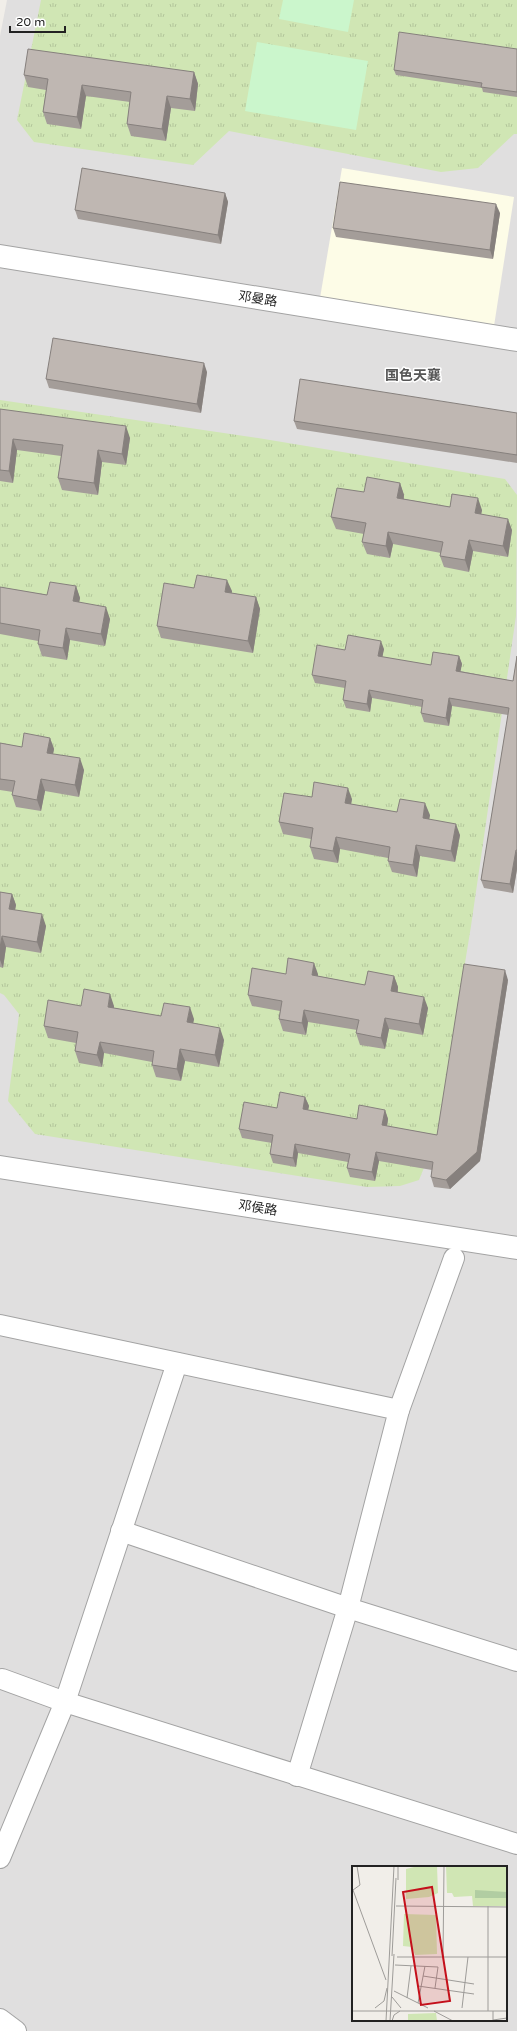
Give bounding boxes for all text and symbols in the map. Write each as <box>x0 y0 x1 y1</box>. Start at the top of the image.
scale bar <box>10 8 65 34</box>
text: 20 m <box>16 15 45 29</box>
street label: 邓曼路 <box>237 288 278 310</box>
district label: 国色天襄 <box>385 367 441 384</box>
street label: 邓侯路 <box>237 1197 278 1219</box>
inset map <box>352 1866 507 2021</box>

